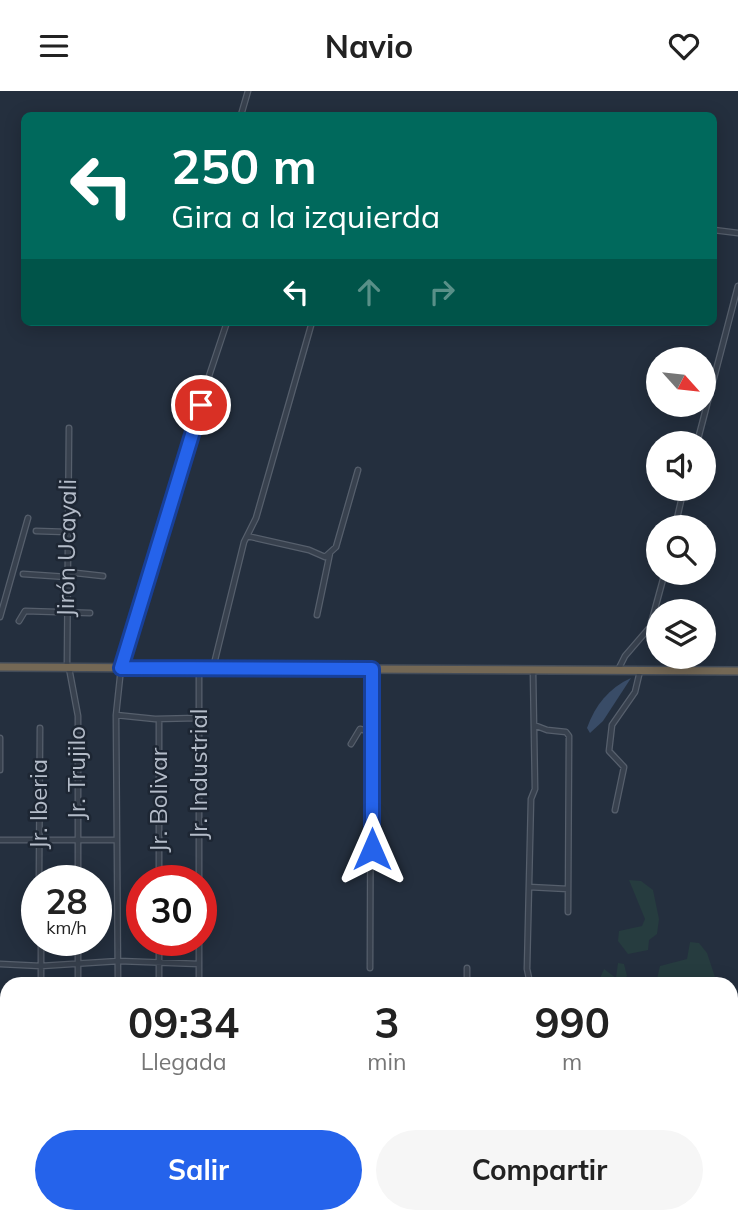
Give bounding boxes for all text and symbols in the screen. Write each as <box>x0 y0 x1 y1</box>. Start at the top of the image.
text: Navio <box>325 26 413 66</box>
icon: menu <box>35 27 73 65</box>
icon: heart <box>665 27 703 65</box>
text: 250 m <box>171 135 317 196</box>
icon: left <box>56 140 147 231</box>
text: Gira a la izquierda <box>171 196 440 236</box>
icon: left <box>277 273 315 311</box>
icon: ahead <box>350 273 388 311</box>
icon: right <box>423 273 461 311</box>
north arrow <box>646 347 716 417</box>
map controls <box>646 347 716 669</box>
pin <box>171 375 231 435</box>
icon: arrive <box>182 386 220 424</box>
button: sound <box>646 431 716 501</box>
street label: Jirón Ucayali <box>50 479 82 617</box>
button: search <box>646 515 716 585</box>
button: layers <box>646 599 716 669</box>
street label: Jr. Industrial <box>183 708 213 840</box>
street label: Jr. Trujilo <box>61 726 91 820</box>
street label: Jr. Bolivar <box>143 747 173 852</box>
street label: Jr. Iberia <box>23 759 53 849</box>
position arrow <box>335 812 409 886</box>
speed limit sign: 30 <box>126 865 217 956</box>
text: 28 <box>45 879 88 923</box>
text: km/h <box>46 916 87 939</box>
text: 09:34 <box>128 996 239 1049</box>
text: 3 <box>374 996 399 1049</box>
text: 990 <box>534 996 610 1049</box>
text: Llegada <box>141 1047 227 1076</box>
text: min <box>367 1047 406 1076</box>
text: m <box>562 1047 582 1076</box>
button: Salir <box>35 1130 362 1210</box>
button: Compartir <box>376 1130 703 1210</box>

